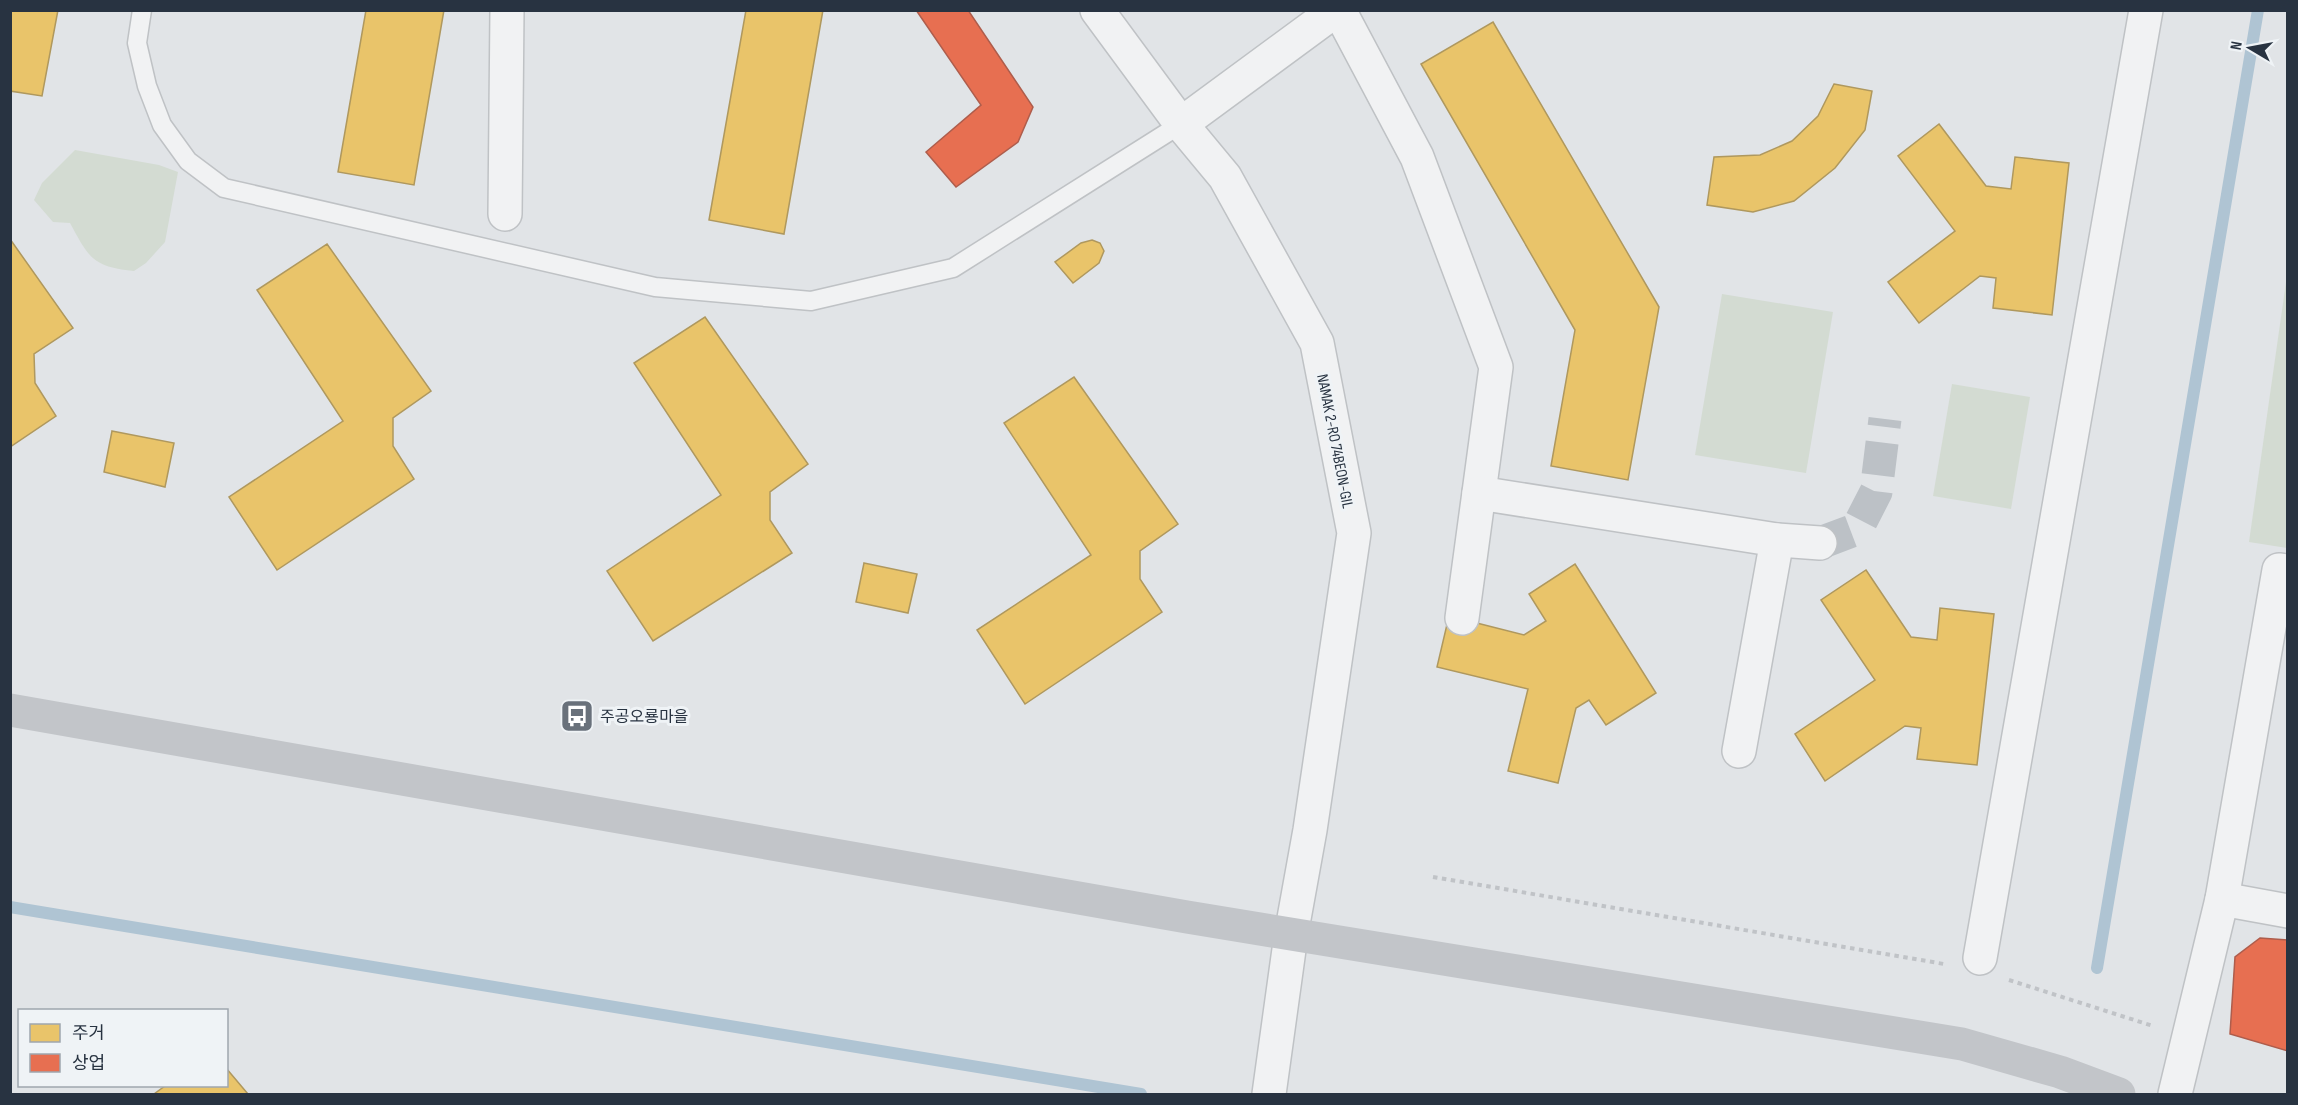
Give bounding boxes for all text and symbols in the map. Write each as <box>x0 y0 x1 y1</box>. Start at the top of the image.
north arrow <box>2220 18 2280 78</box>
text: N <box>2227 40 2247 52</box>
street label: NAMAK 2-RO 74BEON-GIL <box>1312 373 1357 510</box>
bus stop icon: 주공오룡마을 <box>559 698 595 734</box>
place label: 주공오룡마을 <box>600 708 688 727</box>
legend <box>18 1009 228 1087</box>
text: 주거 <box>72 1023 105 1044</box>
text: 상업 <box>72 1053 105 1074</box>

